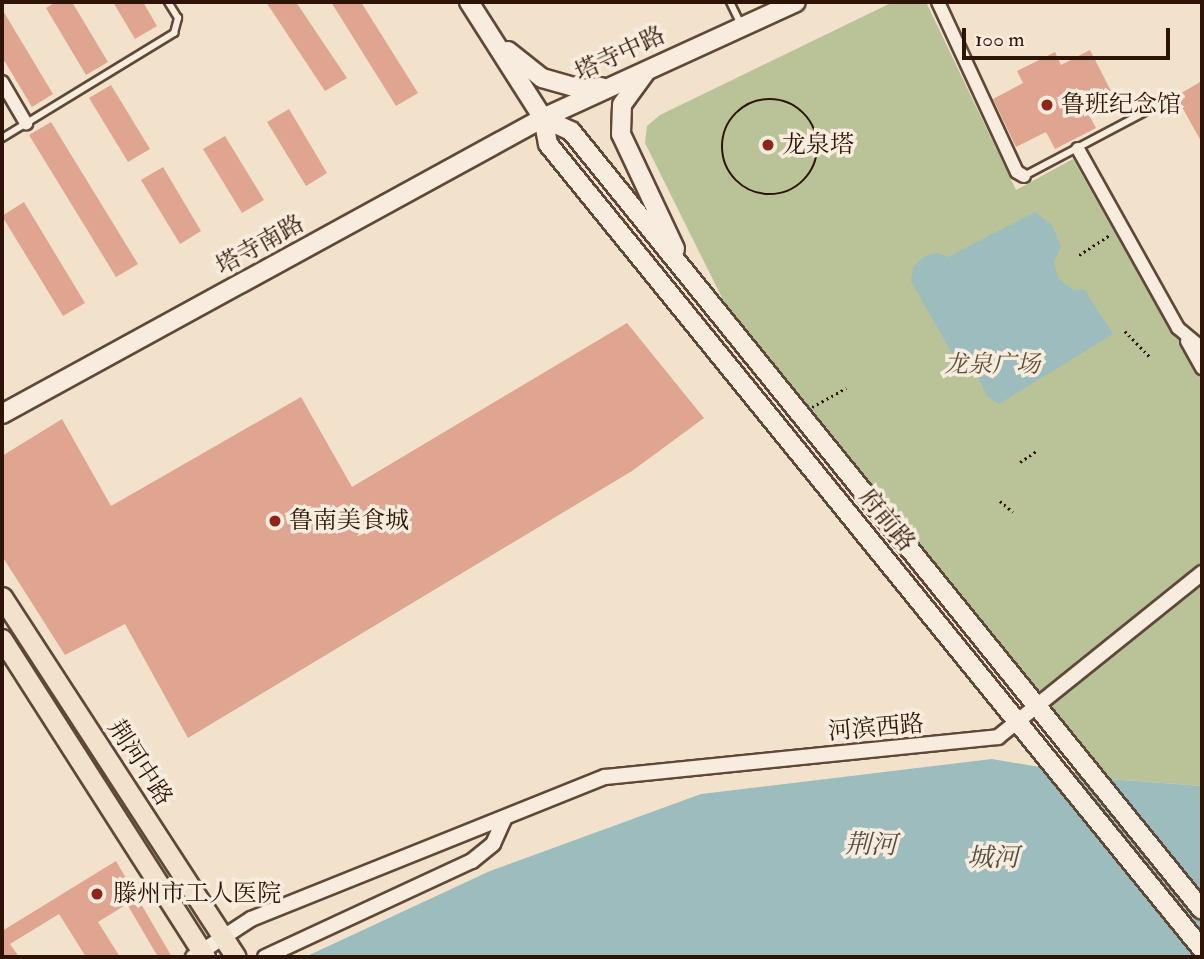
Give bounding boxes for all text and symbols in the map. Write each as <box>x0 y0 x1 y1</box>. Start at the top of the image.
scale bar <box>966 14 1174 58</box>
street label: 塔寺中路 <box>570 21 670 87</box>
text: 100 m <box>975 26 1025 53</box>
place label: 鲁班纪念馆 <box>1061 91 1181 119</box>
marker: 鲁班纪念馆 <box>1039 97 1055 113</box>
place label: 龙泉塔 <box>782 131 854 159</box>
marker: 龙泉塔 <box>760 137 776 153</box>
street label: 塔寺南路 <box>211 209 309 281</box>
park label: 龙泉广场 <box>944 351 1040 379</box>
street label: 府前路 <box>853 483 921 557</box>
place label: 鲁南美食城 <box>289 507 409 535</box>
marker: 鲁南美食城 <box>267 513 283 529</box>
street label: 河滨西路 <box>827 709 925 747</box>
street label: 荆河中路 <box>102 715 178 811</box>
water label: 荆河 <box>845 830 897 862</box>
water label: 城河 <box>967 843 1019 875</box>
place label: 滕州市工人医院 <box>113 880 281 908</box>
marker: 滕州市工人医院 <box>87 884 107 904</box>

